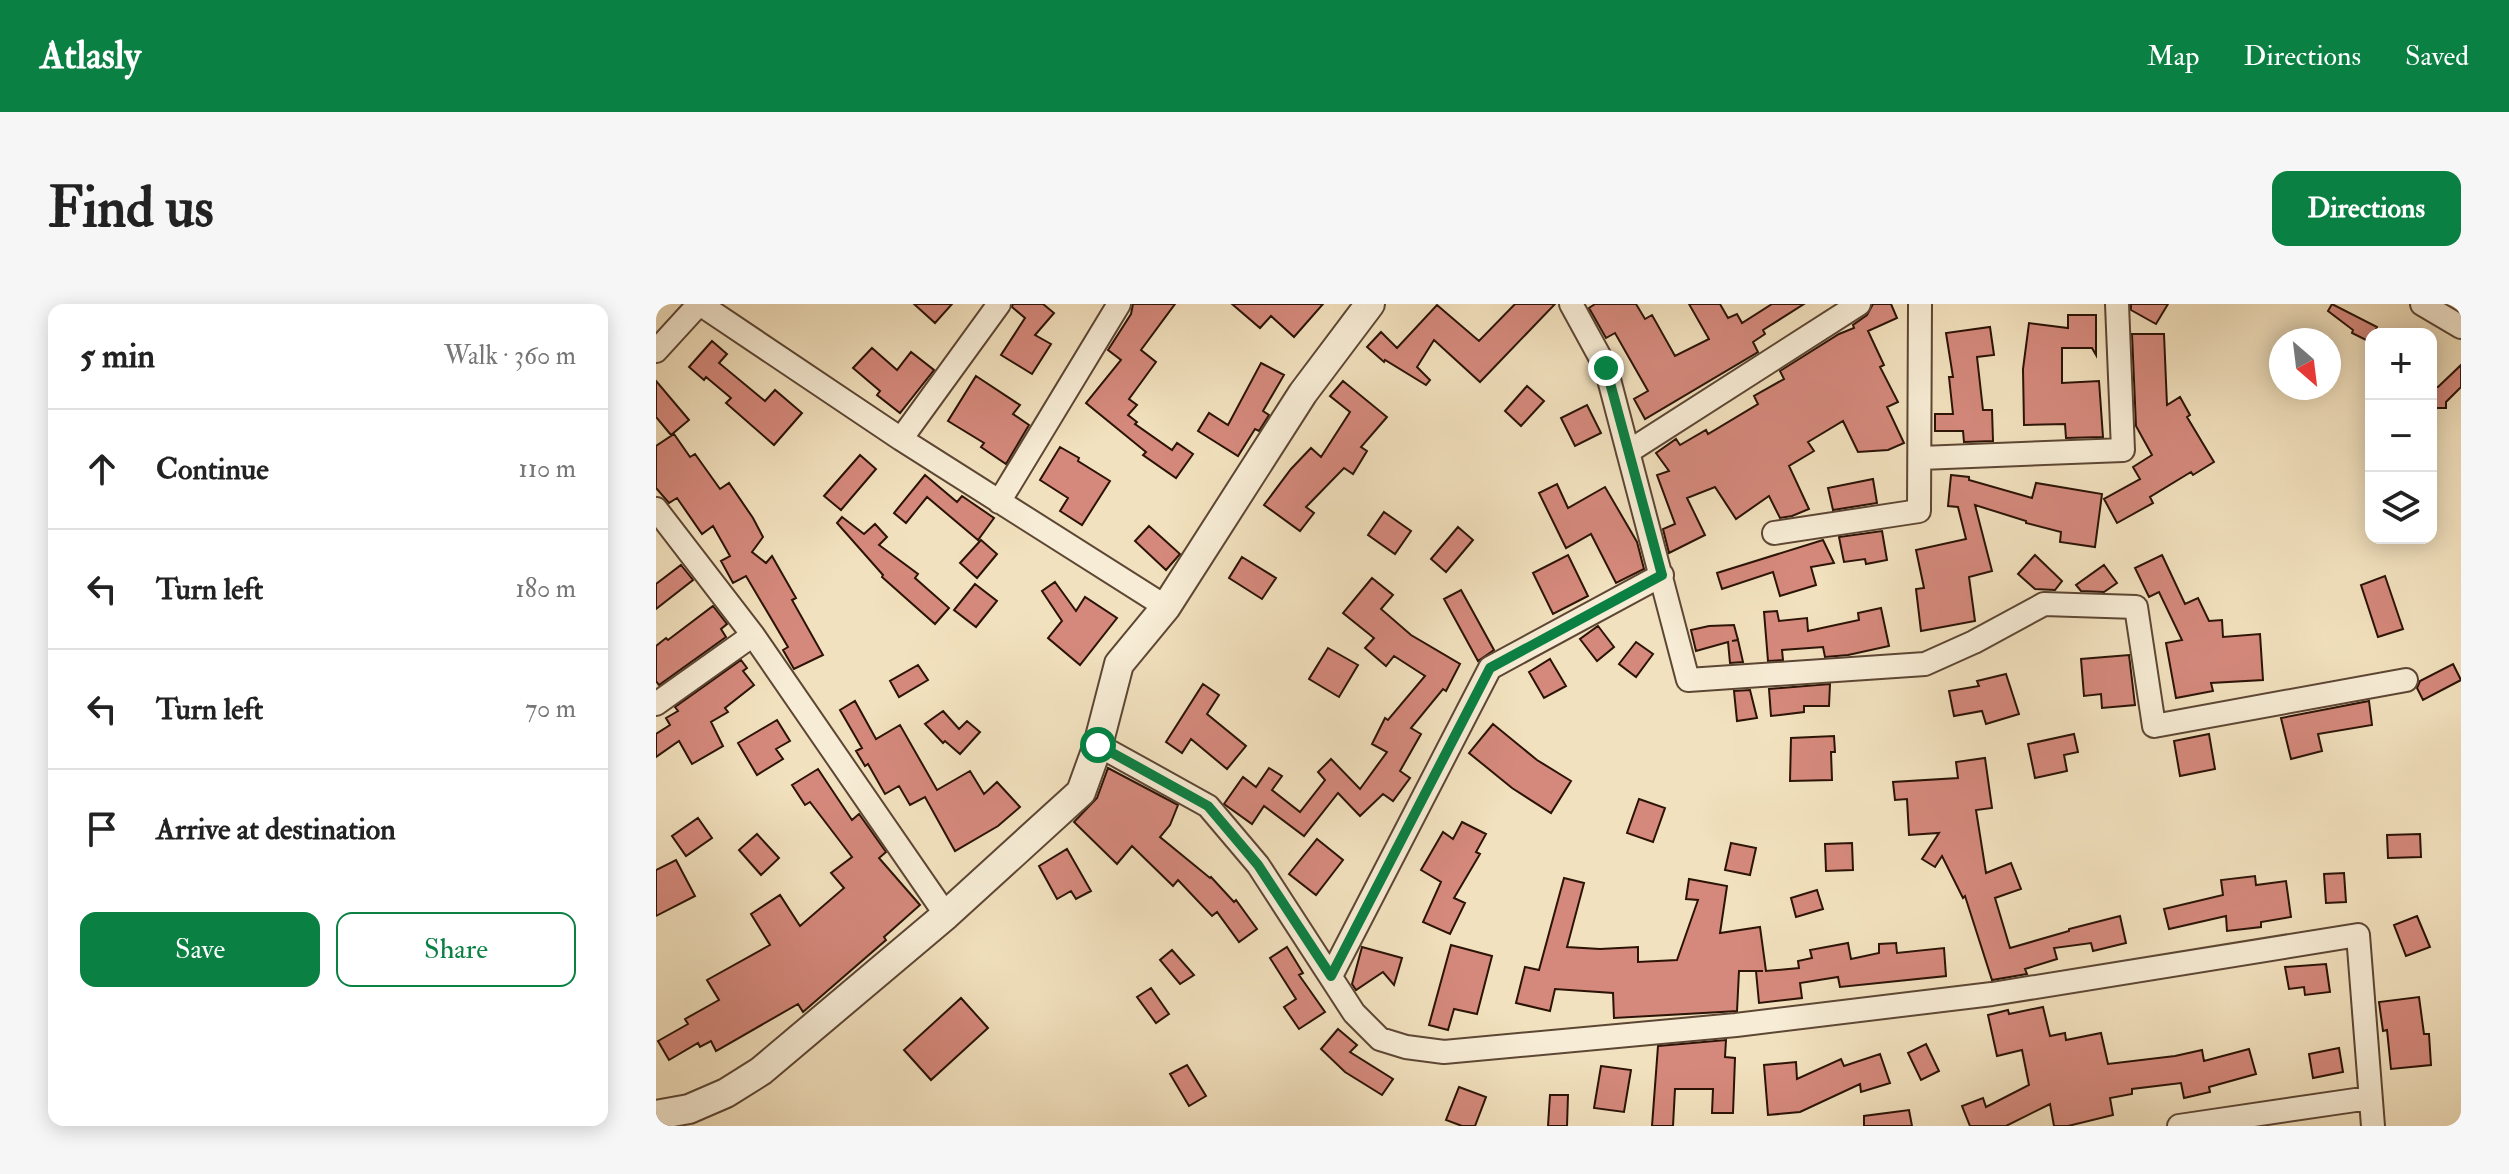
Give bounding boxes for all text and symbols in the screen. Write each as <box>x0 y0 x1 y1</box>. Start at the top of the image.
text: Atlasly <box>40 32 141 80</box>
text: Map <box>2147 39 2200 74</box>
text: Directions <box>2244 39 2361 74</box>
text: Saved <box>2405 39 2469 74</box>
button: Directions <box>2272 171 2461 246</box>
text: Find us <box>48 173 214 244</box>
north arrow <box>2269 328 2341 400</box>
map controls <box>2365 328 2437 544</box>
button: + <box>2365 328 2437 400</box>
text: 5 min <box>80 335 155 378</box>
text: Walk · 360 m <box>444 340 576 372</box>
route end <box>1588 350 1624 386</box>
button: − <box>2365 400 2437 472</box>
icon: ahead <box>80 447 124 491</box>
text: Continue <box>156 451 269 488</box>
text: 110 m <box>519 453 576 485</box>
button: layers <box>2365 472 2437 544</box>
icon: left <box>80 567 124 611</box>
text: Turn left <box>156 571 263 608</box>
text: 180 m <box>516 573 576 605</box>
icon: left <box>80 687 124 731</box>
text: Turn left <box>156 691 263 728</box>
text: 70 m <box>525 693 576 725</box>
route start <box>1080 727 1116 763</box>
icon: arrive <box>80 807 124 851</box>
text: Arrive at destination <box>156 811 396 848</box>
button: Save <box>80 912 320 987</box>
button: Share <box>336 912 576 987</box>

